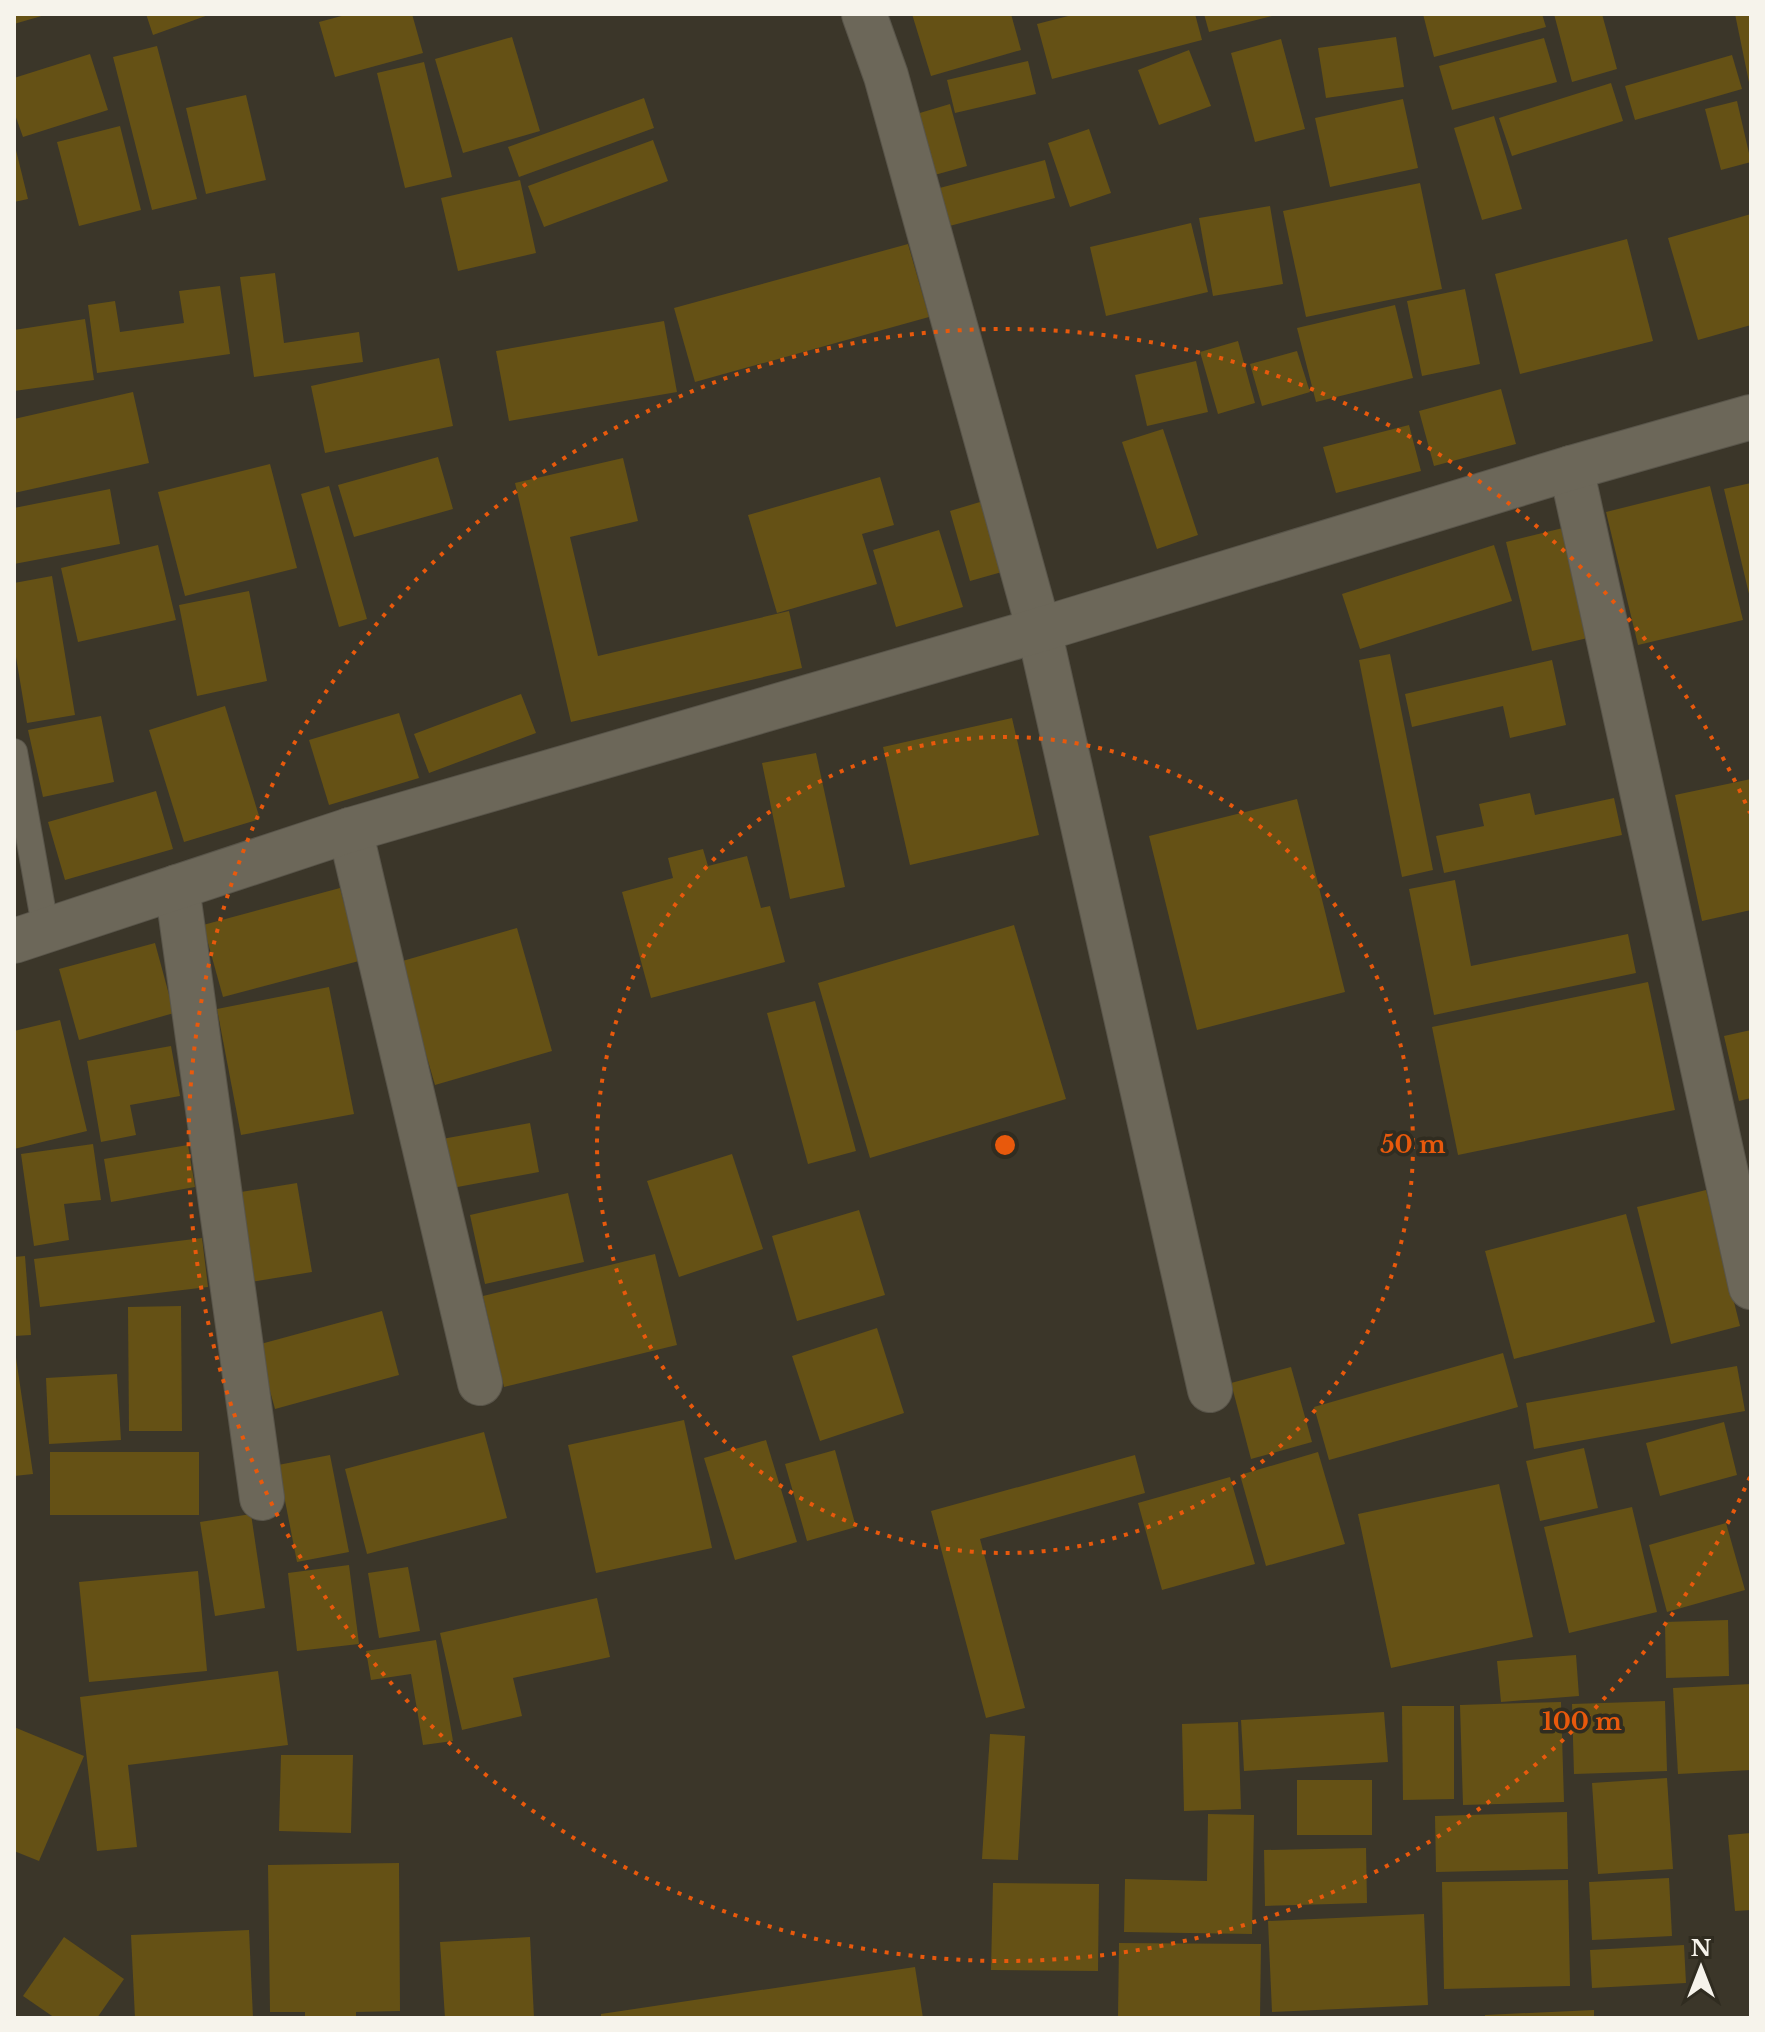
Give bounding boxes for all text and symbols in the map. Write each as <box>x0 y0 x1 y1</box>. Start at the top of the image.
text: 50 m <box>1380 1130 1446 1159</box>
centre of rings <box>991 1131 1019 1159</box>
text: 100 m <box>1542 1707 1622 1736</box>
north arrow <box>1661 1928 1741 2008</box>
text: N <box>1691 1935 1712 1962</box>

